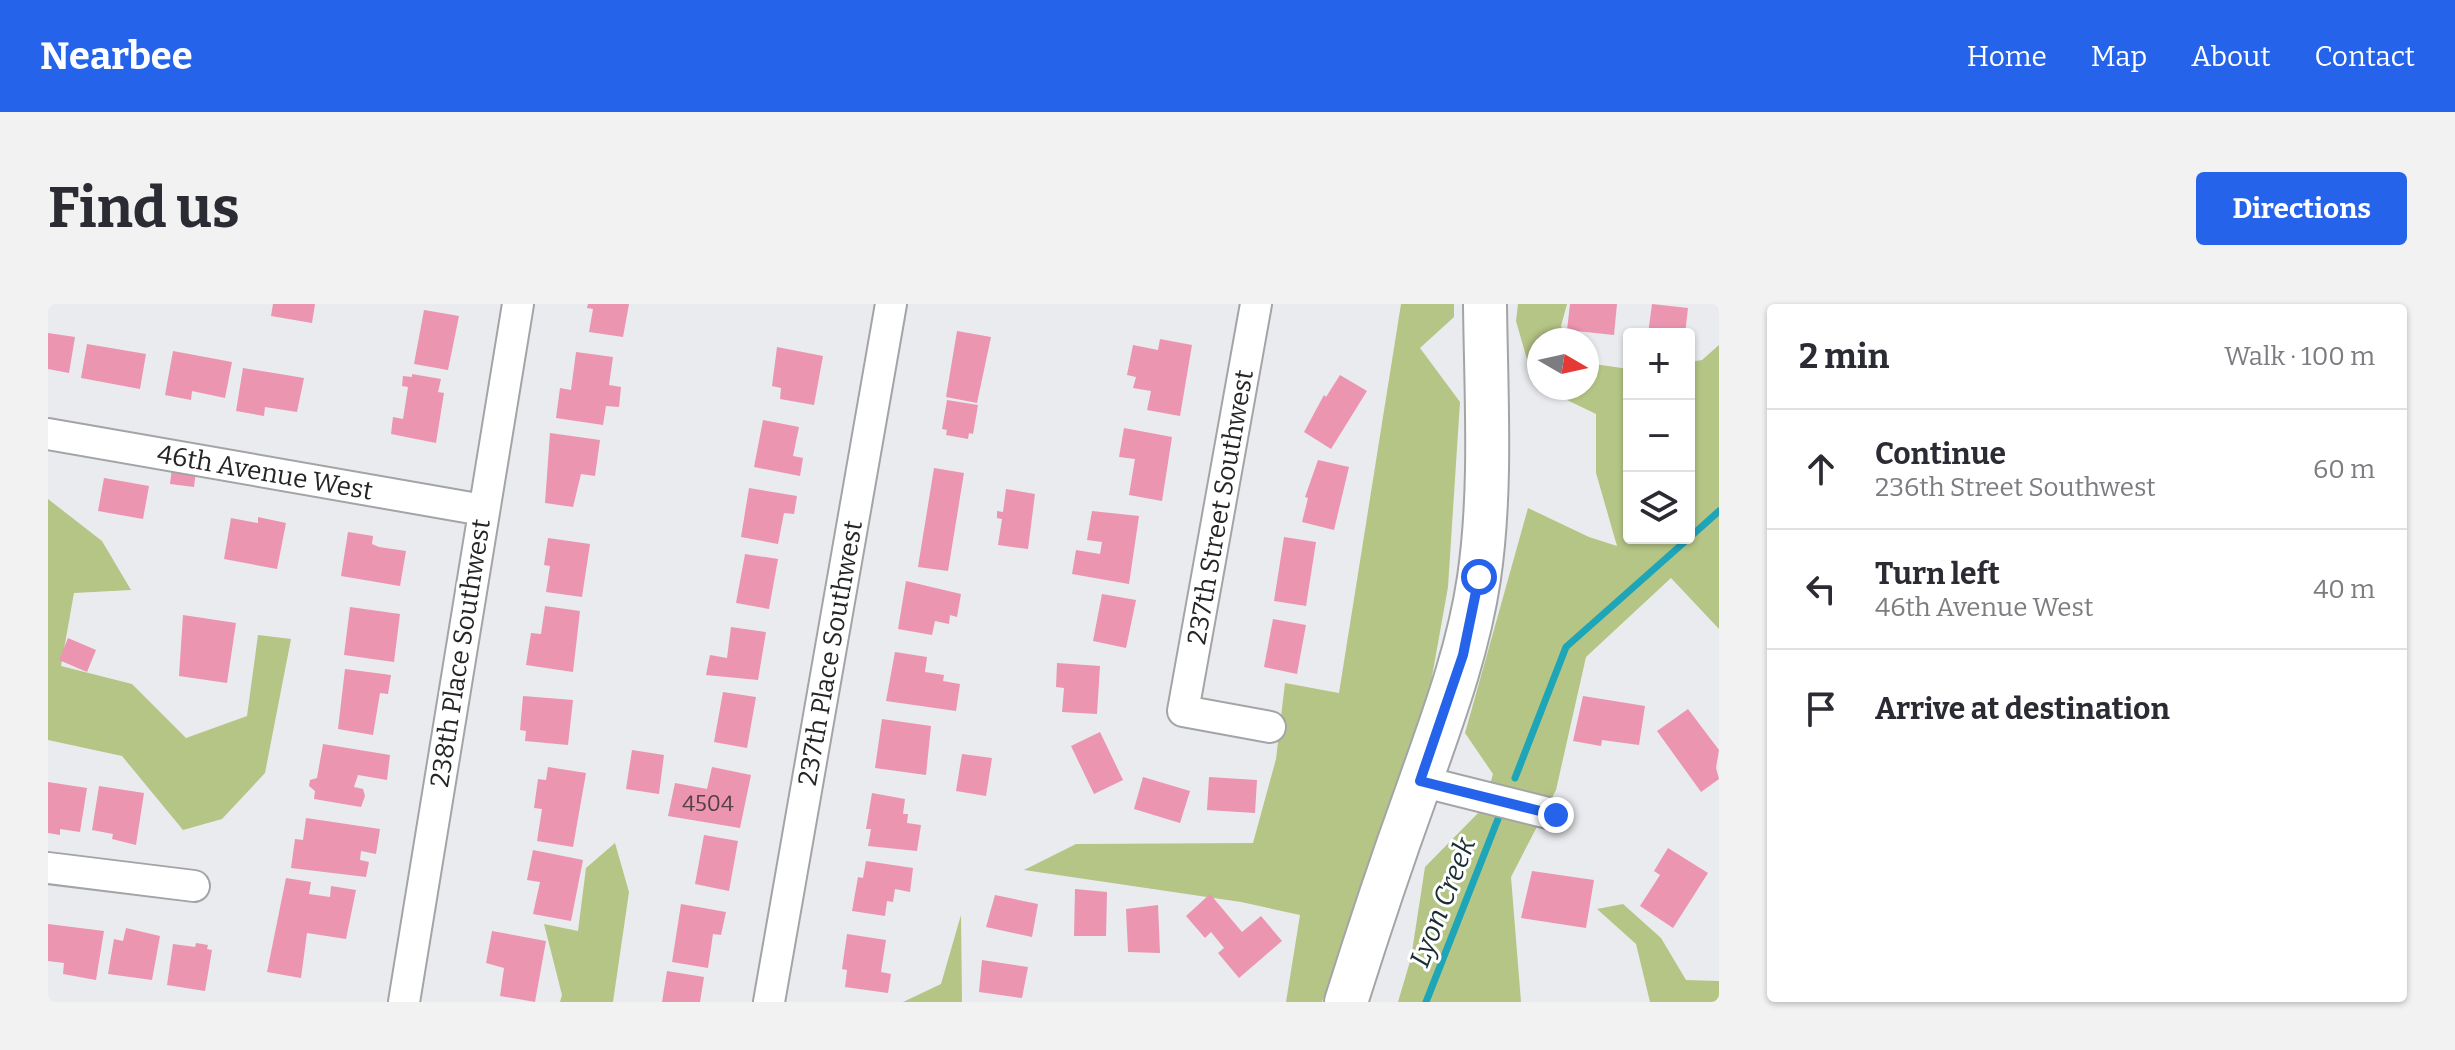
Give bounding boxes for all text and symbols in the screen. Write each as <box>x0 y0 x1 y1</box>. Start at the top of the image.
text: Nearbee <box>40 33 193 79</box>
text: Home <box>1967 40 2047 73</box>
text: Map <box>2091 40 2147 73</box>
text: About <box>2191 40 2271 73</box>
text: Contact <box>2315 40 2415 73</box>
button: Directions <box>2196 172 2407 245</box>
text: Find us <box>48 175 240 242</box>
north arrow <box>1527 328 1599 400</box>
map controls <box>1623 328 1695 544</box>
button: + <box>1623 328 1695 400</box>
text: 2 min <box>1799 336 1889 377</box>
text: Walk · 100 m <box>2224 341 2375 372</box>
street label: 237th Street Southwest <box>1181 367 1260 647</box>
button: − <box>1623 400 1695 472</box>
text: Continue <box>1875 436 2006 472</box>
street label: 46th Avenue West <box>155 438 376 507</box>
icon: ahead <box>1799 447 1843 491</box>
text: 60 m <box>2313 454 2375 485</box>
button: layers <box>1623 472 1695 544</box>
text: 236th Street Southwest <box>1875 472 2156 503</box>
street label: 238th Place Southwest <box>424 516 497 789</box>
street label: 237th Place Southwest <box>792 518 869 788</box>
text: Turn left <box>1875 556 2000 592</box>
route start <box>1461 559 1497 595</box>
icon: left <box>1799 567 1843 611</box>
text: 40 m <box>2313 574 2375 605</box>
text: 46th Avenue West <box>1875 592 2093 623</box>
icon: arrive <box>1799 687 1843 731</box>
text: Arrive at destination <box>1875 691 2170 727</box>
house number: 4504 <box>682 790 734 817</box>
route end <box>1538 797 1574 833</box>
water label: Lyon Creek <box>1403 832 1483 972</box>

